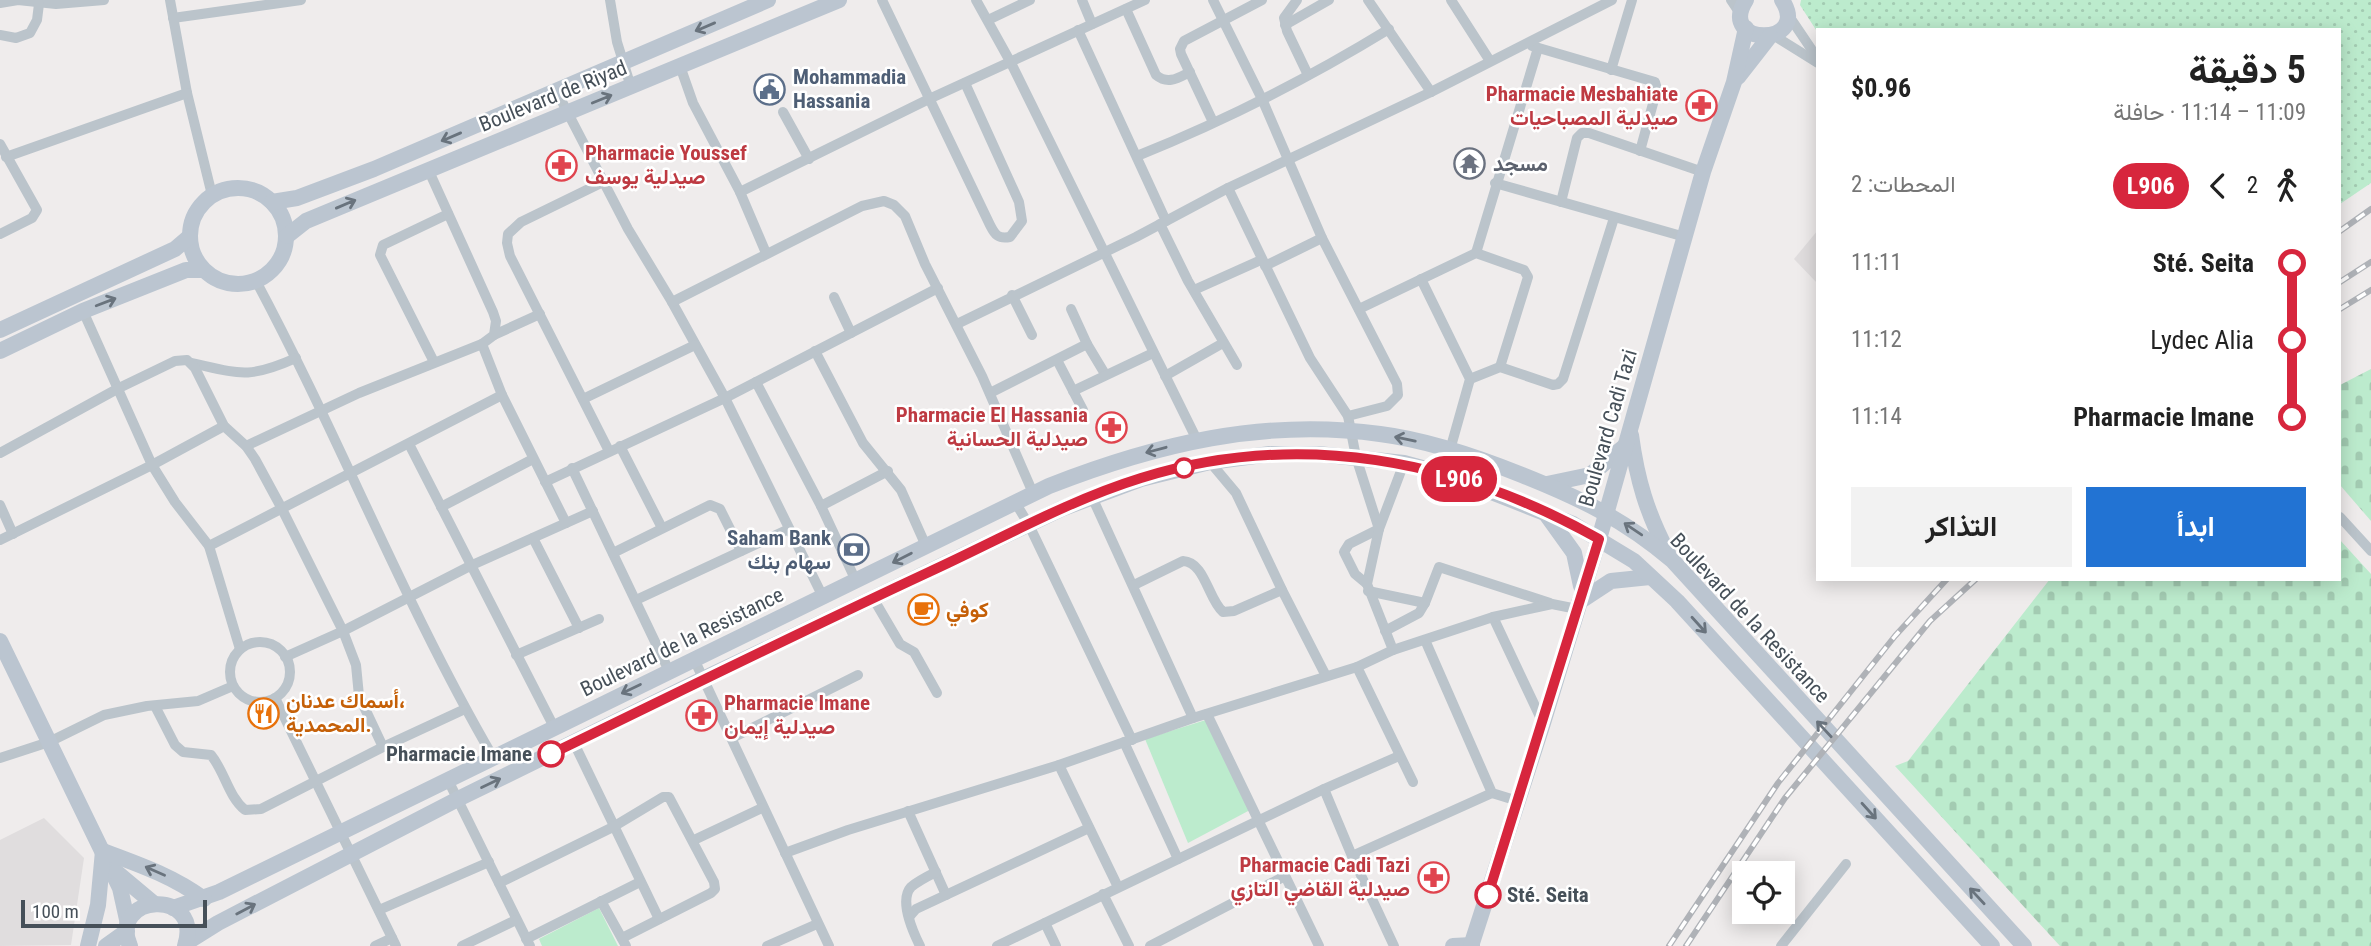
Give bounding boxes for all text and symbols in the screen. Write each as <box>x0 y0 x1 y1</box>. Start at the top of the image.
one-way arrow <box>695 21 716 34</box>
text: 5 دقيقة <box>2188 48 2306 92</box>
street label: Boulevard de Riyad <box>476 55 630 137</box>
place label: Mohammadia Hassania <box>793 65 906 113</box>
public building icon: Mohammadia Hassania <box>753 72 787 106</box>
text: $0.96 <box>1851 73 1911 103</box>
place label: Pharmacie Mesbahiate صيدلية المصباحيات <box>1486 82 1678 130</box>
pharmacy icon: Pharmacie Mesbahiate صيدلية المصباحيات <box>1684 89 1718 123</box>
one-way arrow <box>591 92 612 105</box>
text: 11:09 – 11:14 · حافلة <box>2113 99 2306 126</box>
one-way arrow <box>441 131 463 144</box>
place label: Pharmacie Youssef صيدلية يوسف <box>585 141 747 190</box>
temple icon: مسجد <box>1453 147 1487 181</box>
pharmacy icon: Pharmacie Youssef صيدلية يوسف <box>545 148 579 182</box>
place label: مسجد <box>1493 152 1548 176</box>
icon: back <box>2199 167 2237 205</box>
icon: walk <box>2268 167 2306 205</box>
text: المحطات: 2 <box>1851 171 1955 198</box>
text: L906 <box>2127 172 2175 200</box>
text: 2 <box>2247 172 2258 199</box>
one-way arrow <box>335 197 357 210</box>
text: Sté. Seita <box>2153 248 2254 278</box>
text: 11:11 <box>1851 249 1902 276</box>
one-way arrow <box>95 294 117 307</box>
text: Lydec Alia <box>2150 325 2254 355</box>
text: 11:12 <box>1851 326 1902 353</box>
street label: Boulevard Cadi Tazi <box>1574 347 1642 509</box>
text: Pharmacie Imane <box>2073 402 2254 432</box>
place label: Pharmacie El Hassania صيدلية الحسانية <box>896 403 1088 451</box>
text: 11:14 <box>1851 403 1902 430</box>
pharmacy icon: Pharmacie El Hassania صيدلية الحسانية <box>1094 410 1128 444</box>
one-way arrow <box>1394 431 1417 445</box>
one-way arrow <box>1145 444 1167 457</box>
line badge: L906 <box>1410 456 1508 502</box>
unlabelled marker <box>1174 458 1194 478</box>
text: L906 <box>1435 465 1483 493</box>
button: التذاكر <box>1851 487 2072 567</box>
button: ابدأ <box>2086 487 2306 567</box>
one-way arrow <box>1624 522 1643 536</box>
place label: Saham Bank سهام بنك <box>727 526 832 576</box>
street label: Boulevard de la Resistance <box>1665 528 1835 708</box>
bank icon: Saham Bank سهام بنك <box>837 533 871 567</box>
one-way arrow <box>892 552 913 566</box>
street label: Boulevard de la Resistance <box>577 582 788 702</box>
cafe icon: كوفي <box>906 593 940 627</box>
place label: كوفي <box>946 598 989 627</box>
one-way arrow <box>1690 616 1707 633</box>
one-way arrow <box>621 683 642 697</box>
place label: أسماك عدنان، المحمدية. <box>286 688 405 737</box>
place label: Pharmacie Imane صيدلية إيمان <box>724 691 870 741</box>
restaurant icon: أسماك عدنان، المحمدية. <box>246 696 280 730</box>
pharmacy icon: Pharmacie Imane صيدلية إيمان <box>684 698 718 732</box>
one-way arrow <box>1816 720 1832 738</box>
marker: Pharmacie Imane <box>538 741 564 767</box>
place label: Pharmacie Imane <box>386 742 532 766</box>
one-way arrow <box>481 775 502 788</box>
one-way arrow <box>1860 802 1877 819</box>
place label: Pharmacie Cadi Tazi صيدلية القاضي التازي <box>1230 853 1410 906</box>
pharmacy icon: Pharmacie Cadi Tazi صيدلية القاضي التازي <box>1416 860 1450 894</box>
map controls <box>1732 861 1795 924</box>
button: locate <box>1732 861 1795 924</box>
one-way arrow <box>145 864 166 877</box>
marker: Sté. Seita <box>1475 882 1501 908</box>
place label: Sté. Seita <box>1507 883 1589 907</box>
one-way arrow <box>1969 888 1986 905</box>
scale bar <box>21 897 206 929</box>
text: 100 m <box>32 900 79 923</box>
one-way arrow <box>235 902 255 916</box>

